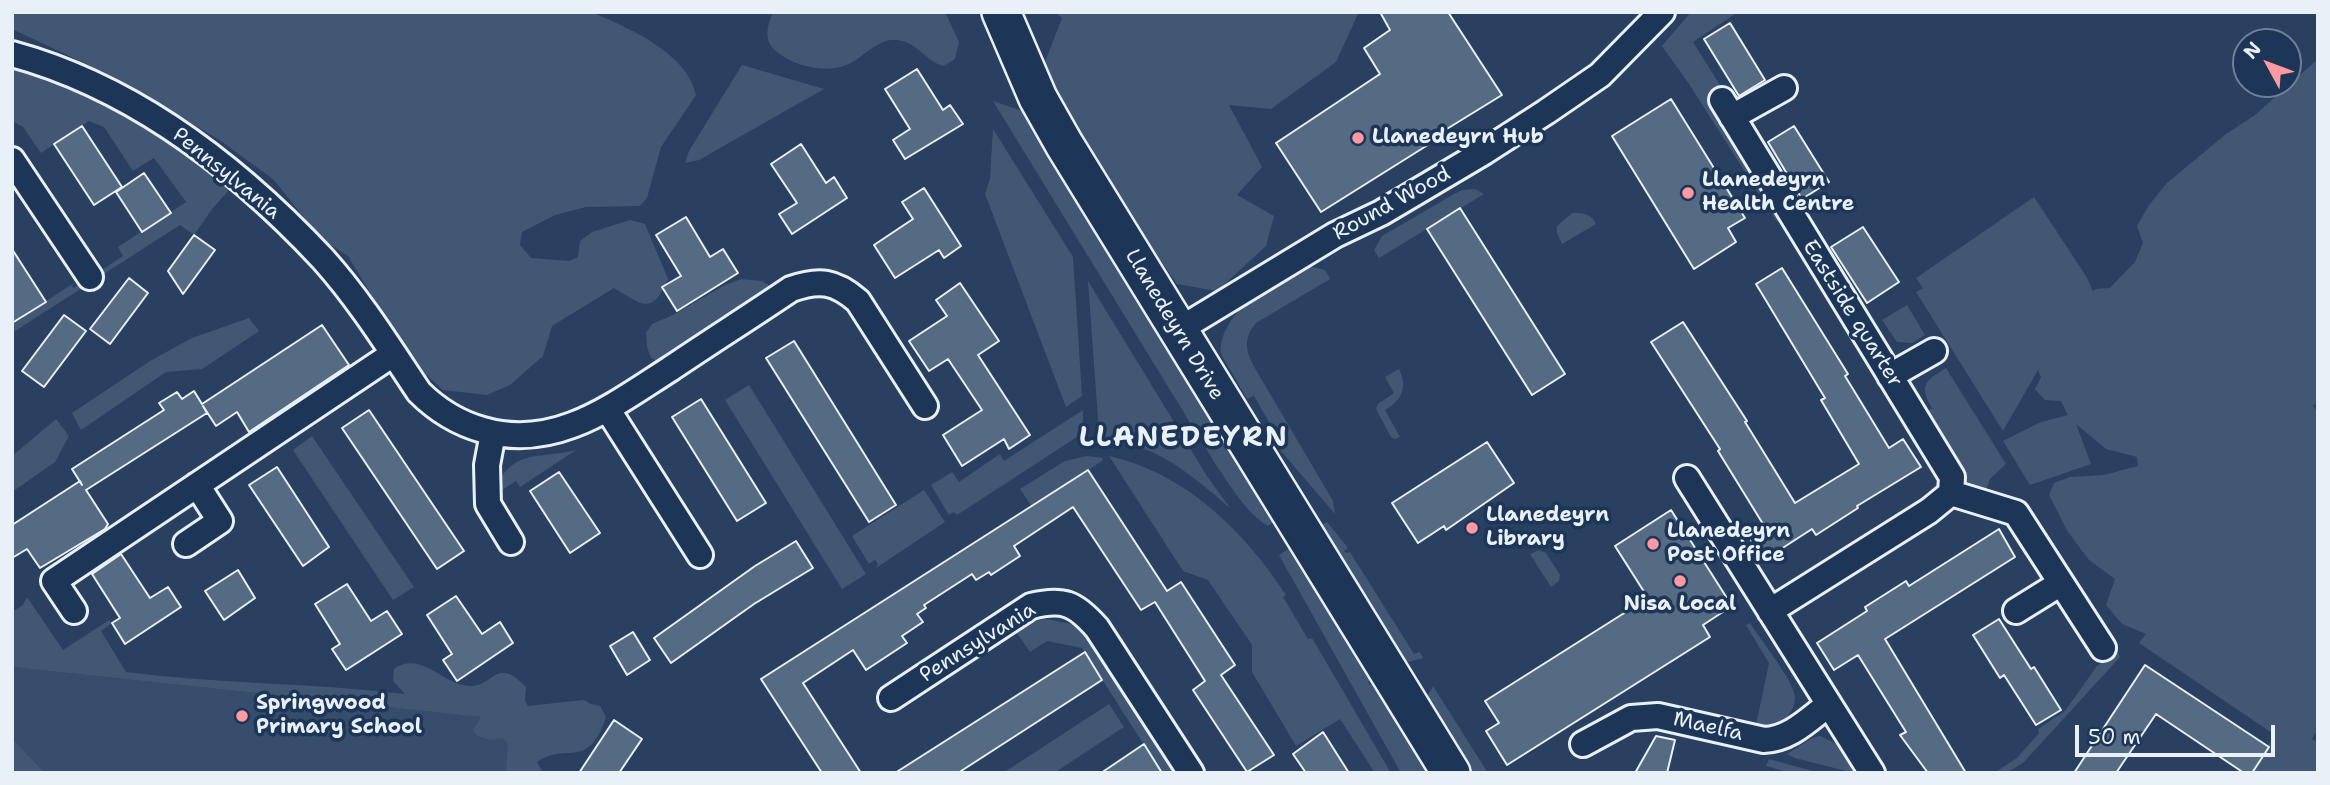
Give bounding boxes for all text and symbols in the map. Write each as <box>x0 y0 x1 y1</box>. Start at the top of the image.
north arrow <box>2232 28 2302 98</box>
text: N <box>2238 36 2267 64</box>
street label: Pennsylvania <box>167 123 285 225</box>
place label: Llanedeyrn Hub <box>1372 125 1544 151</box>
marker: Llanedeyrn Hub <box>1350 130 1366 146</box>
street label: Round Wood <box>1329 161 1455 247</box>
place label: Llanedeyrn Health Centre <box>1702 168 1854 218</box>
marker: Llanedeyrn Health Centre <box>1680 185 1696 201</box>
street label: Eastside quarter <box>1797 236 1907 392</box>
street label: Llanedeyrn Drive <box>1119 245 1229 405</box>
district label: LLANEDEYRN <box>1080 422 1288 456</box>
place label: Llanedeyrn Library <box>1486 503 1609 553</box>
place label: Llanedeyrn Post Office <box>1667 519 1790 569</box>
marker: Llanedeyrn Library <box>1464 520 1480 536</box>
marker: Llanedeyrn Post Office <box>1645 536 1661 552</box>
marker: Nisa Local <box>1672 573 1688 589</box>
place label: Nisa Local <box>1624 592 1736 618</box>
street label: Pennsylvania <box>915 597 1041 689</box>
place label: Springwood Primary School <box>256 691 422 741</box>
street label: Maelfa <box>1671 707 1745 747</box>
marker: Springwood Primary School <box>234 708 250 724</box>
scale bar <box>2078 712 2278 756</box>
text: 50 m <box>2088 723 2141 751</box>

